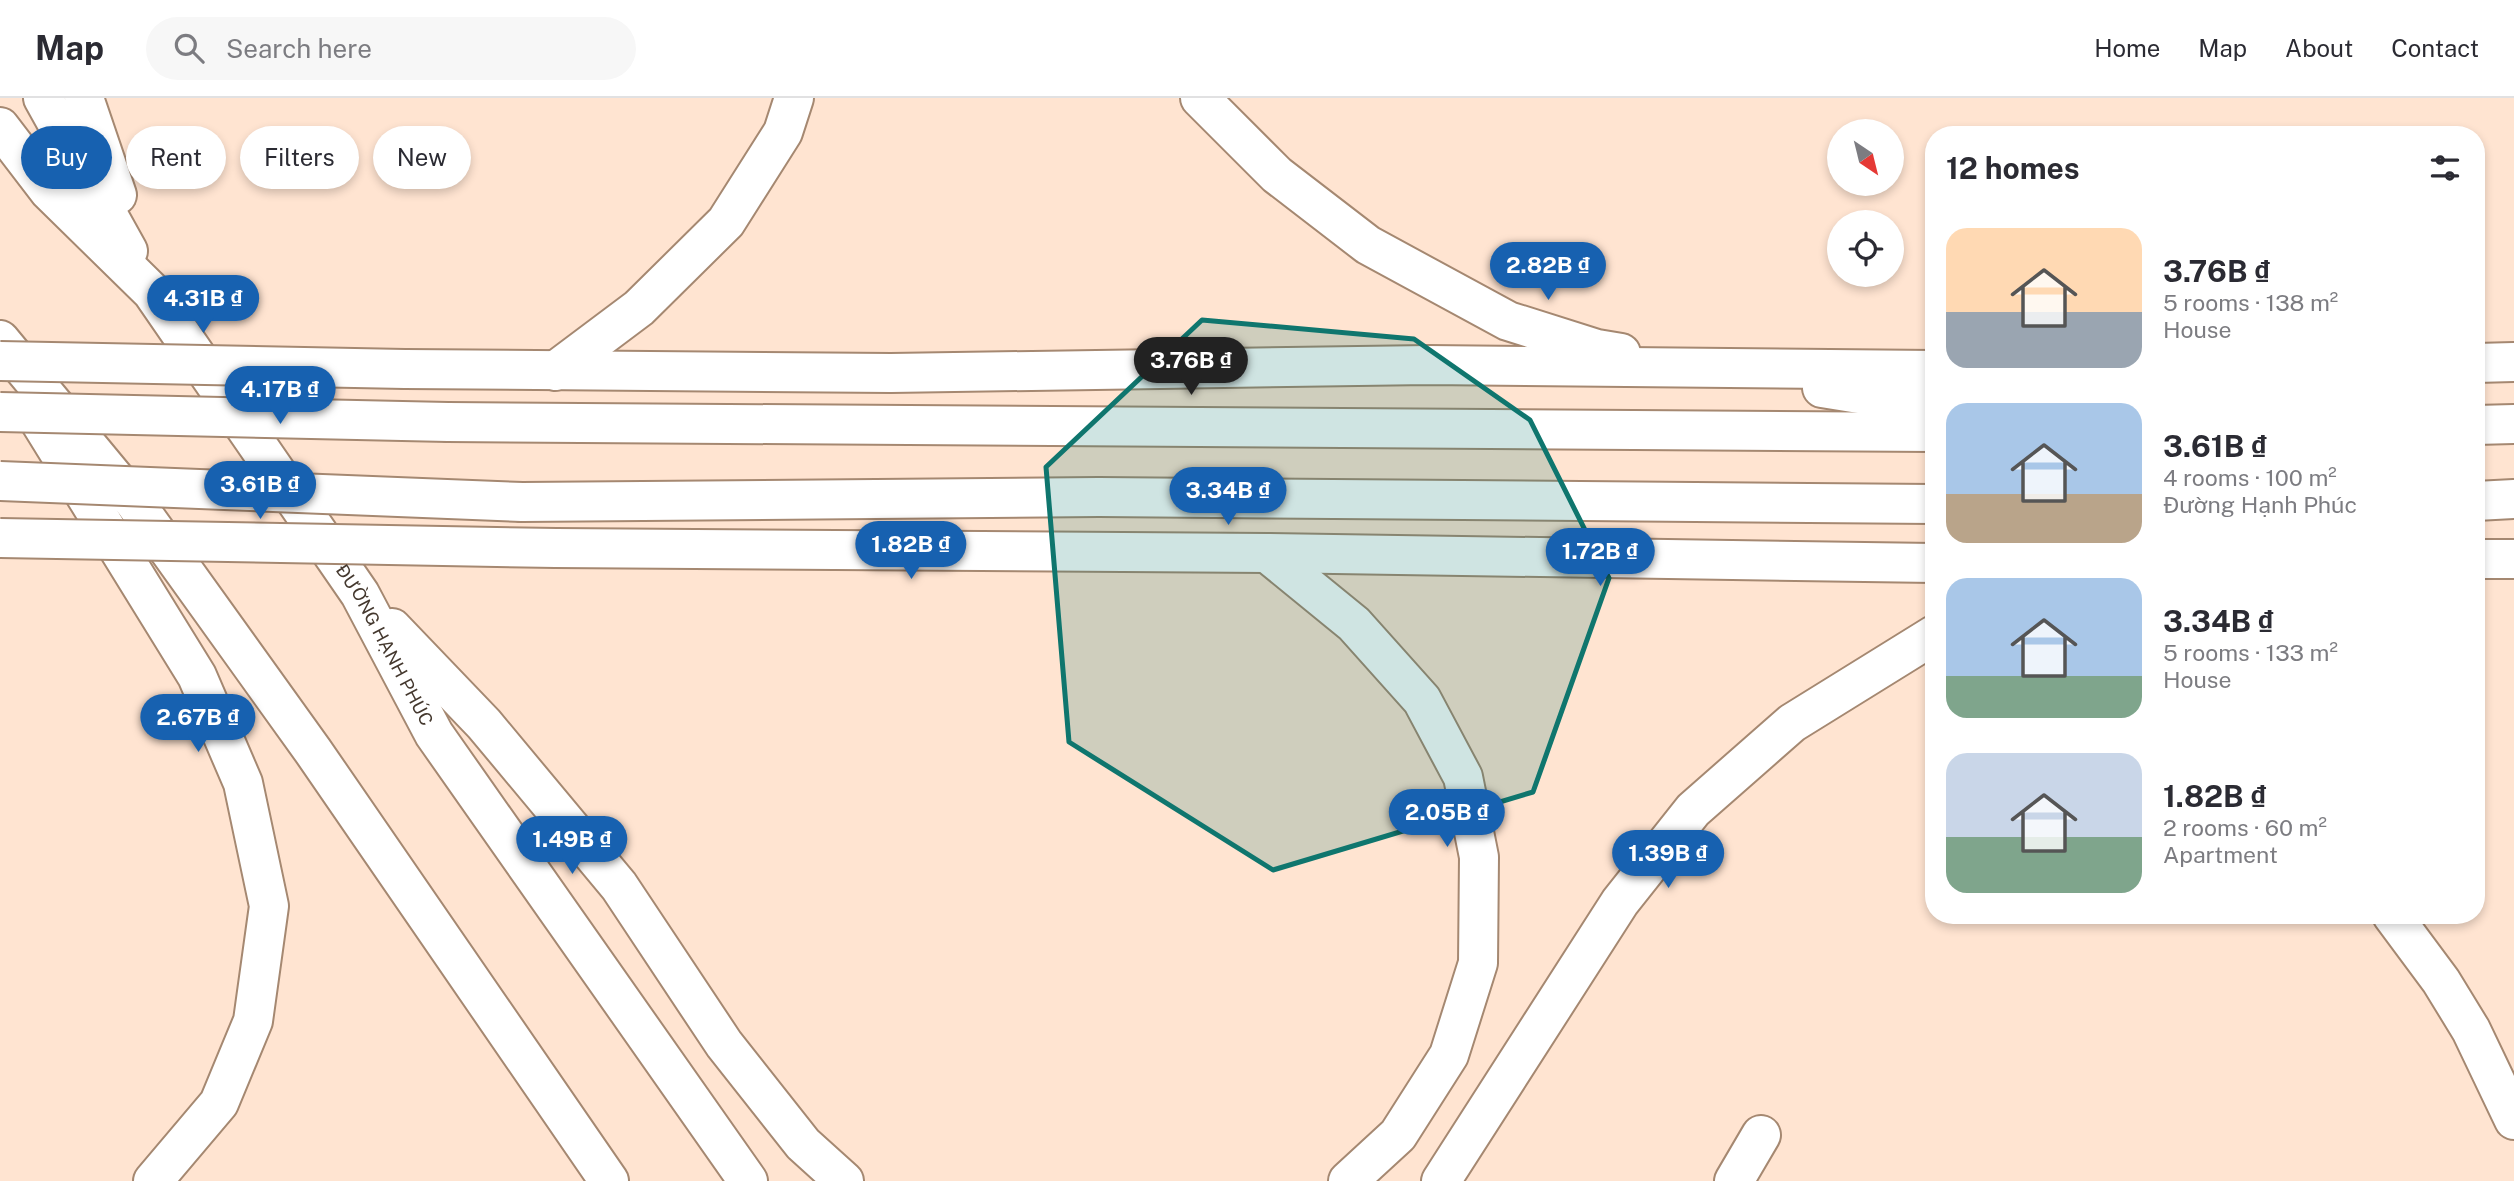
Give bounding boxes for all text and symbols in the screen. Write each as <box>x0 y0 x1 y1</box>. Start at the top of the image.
search box <box>146 17 636 80</box>
text: Map <box>35 29 104 67</box>
icon: search <box>170 29 208 67</box>
text: Search here <box>226 33 372 64</box>
text: Home <box>2094 34 2160 62</box>
text: Map <box>2198 34 2247 62</box>
text: About <box>2285 34 2353 62</box>
text: Contact <box>2391 34 2479 62</box>
north arrow <box>1827 119 1904 196</box>
map controls <box>1827 119 1904 287</box>
chip: Buy <box>21 126 112 189</box>
chip: Rent <box>126 126 226 189</box>
chip: Filters <box>240 126 359 189</box>
chip: New <box>373 126 471 189</box>
icon: filters <box>2426 149 2464 187</box>
text: 12 homes <box>1946 150 2080 186</box>
button: locate <box>1827 210 1904 287</box>
pin: 2.82B ₫ <box>1483 242 1613 302</box>
text: 2.82B ₫ <box>1506 251 1590 278</box>
text: 3.76B ₫ <box>2163 253 2270 289</box>
icon: home <box>2002 256 2086 340</box>
pin: 4.31B ₫ <box>138 275 268 335</box>
text: 4.31B ₫ <box>163 284 243 311</box>
text: 5 rooms · 138 m² <box>2163 289 2338 316</box>
text: House <box>2163 316 2231 343</box>
pin: 3.76B ₫ <box>1126 338 1256 397</box>
text: 3.76B ₫ <box>1150 346 1232 373</box>
pin: 4.17B ₫ <box>215 366 345 426</box>
text: 4.17B ₫ <box>241 375 319 402</box>
text: 3.61B ₫ <box>2163 428 2267 464</box>
icon: home <box>2002 431 2086 515</box>
pin: 3.61B ₫ <box>195 462 325 521</box>
text: 4 rooms · 100 m² <box>2163 464 2337 491</box>
pin: 3.34B ₫ <box>1163 468 1293 527</box>
text: 3.61B ₫ <box>220 470 300 497</box>
text: 3.34B ₫ <box>1185 476 1271 503</box>
text: Đường Hạnh Phúc <box>2163 491 2357 518</box>
pin: 1.82B ₫ <box>846 522 976 581</box>
pin: 1.72B ₫ <box>1535 528 1665 588</box>
text: 1.82B ₫ <box>871 530 951 557</box>
text: 1.72B ₫ <box>1562 537 1638 564</box>
street label: ĐƯỜNG HẠNH PHÚC <box>332 560 438 729</box>
text: 3.34B ₫ <box>2163 603 2274 639</box>
icon: home <box>2002 606 2086 690</box>
text: 5 rooms · 133 m² <box>2163 639 2338 666</box>
text: House <box>2163 666 2231 693</box>
pin: 2.67B ₫ <box>133 694 263 754</box>
text: 2.67B ₫ <box>156 703 240 730</box>
text: 1.82B ₫ <box>2163 778 2267 814</box>
icon: home <box>2002 781 2086 865</box>
pin: 2.05B ₫ <box>1382 790 1512 849</box>
text: 2.05B ₫ <box>1405 798 1489 825</box>
text: 2 rooms · 60 m² <box>2163 814 2327 841</box>
pin: 1.49B ₫ <box>507 816 637 876</box>
text: 1.49B ₫ <box>532 825 612 852</box>
pin: 1.39B ₫ <box>1603 830 1733 890</box>
text: 1.39B ₫ <box>1628 839 1708 866</box>
text: Apartment <box>2163 841 2278 868</box>

